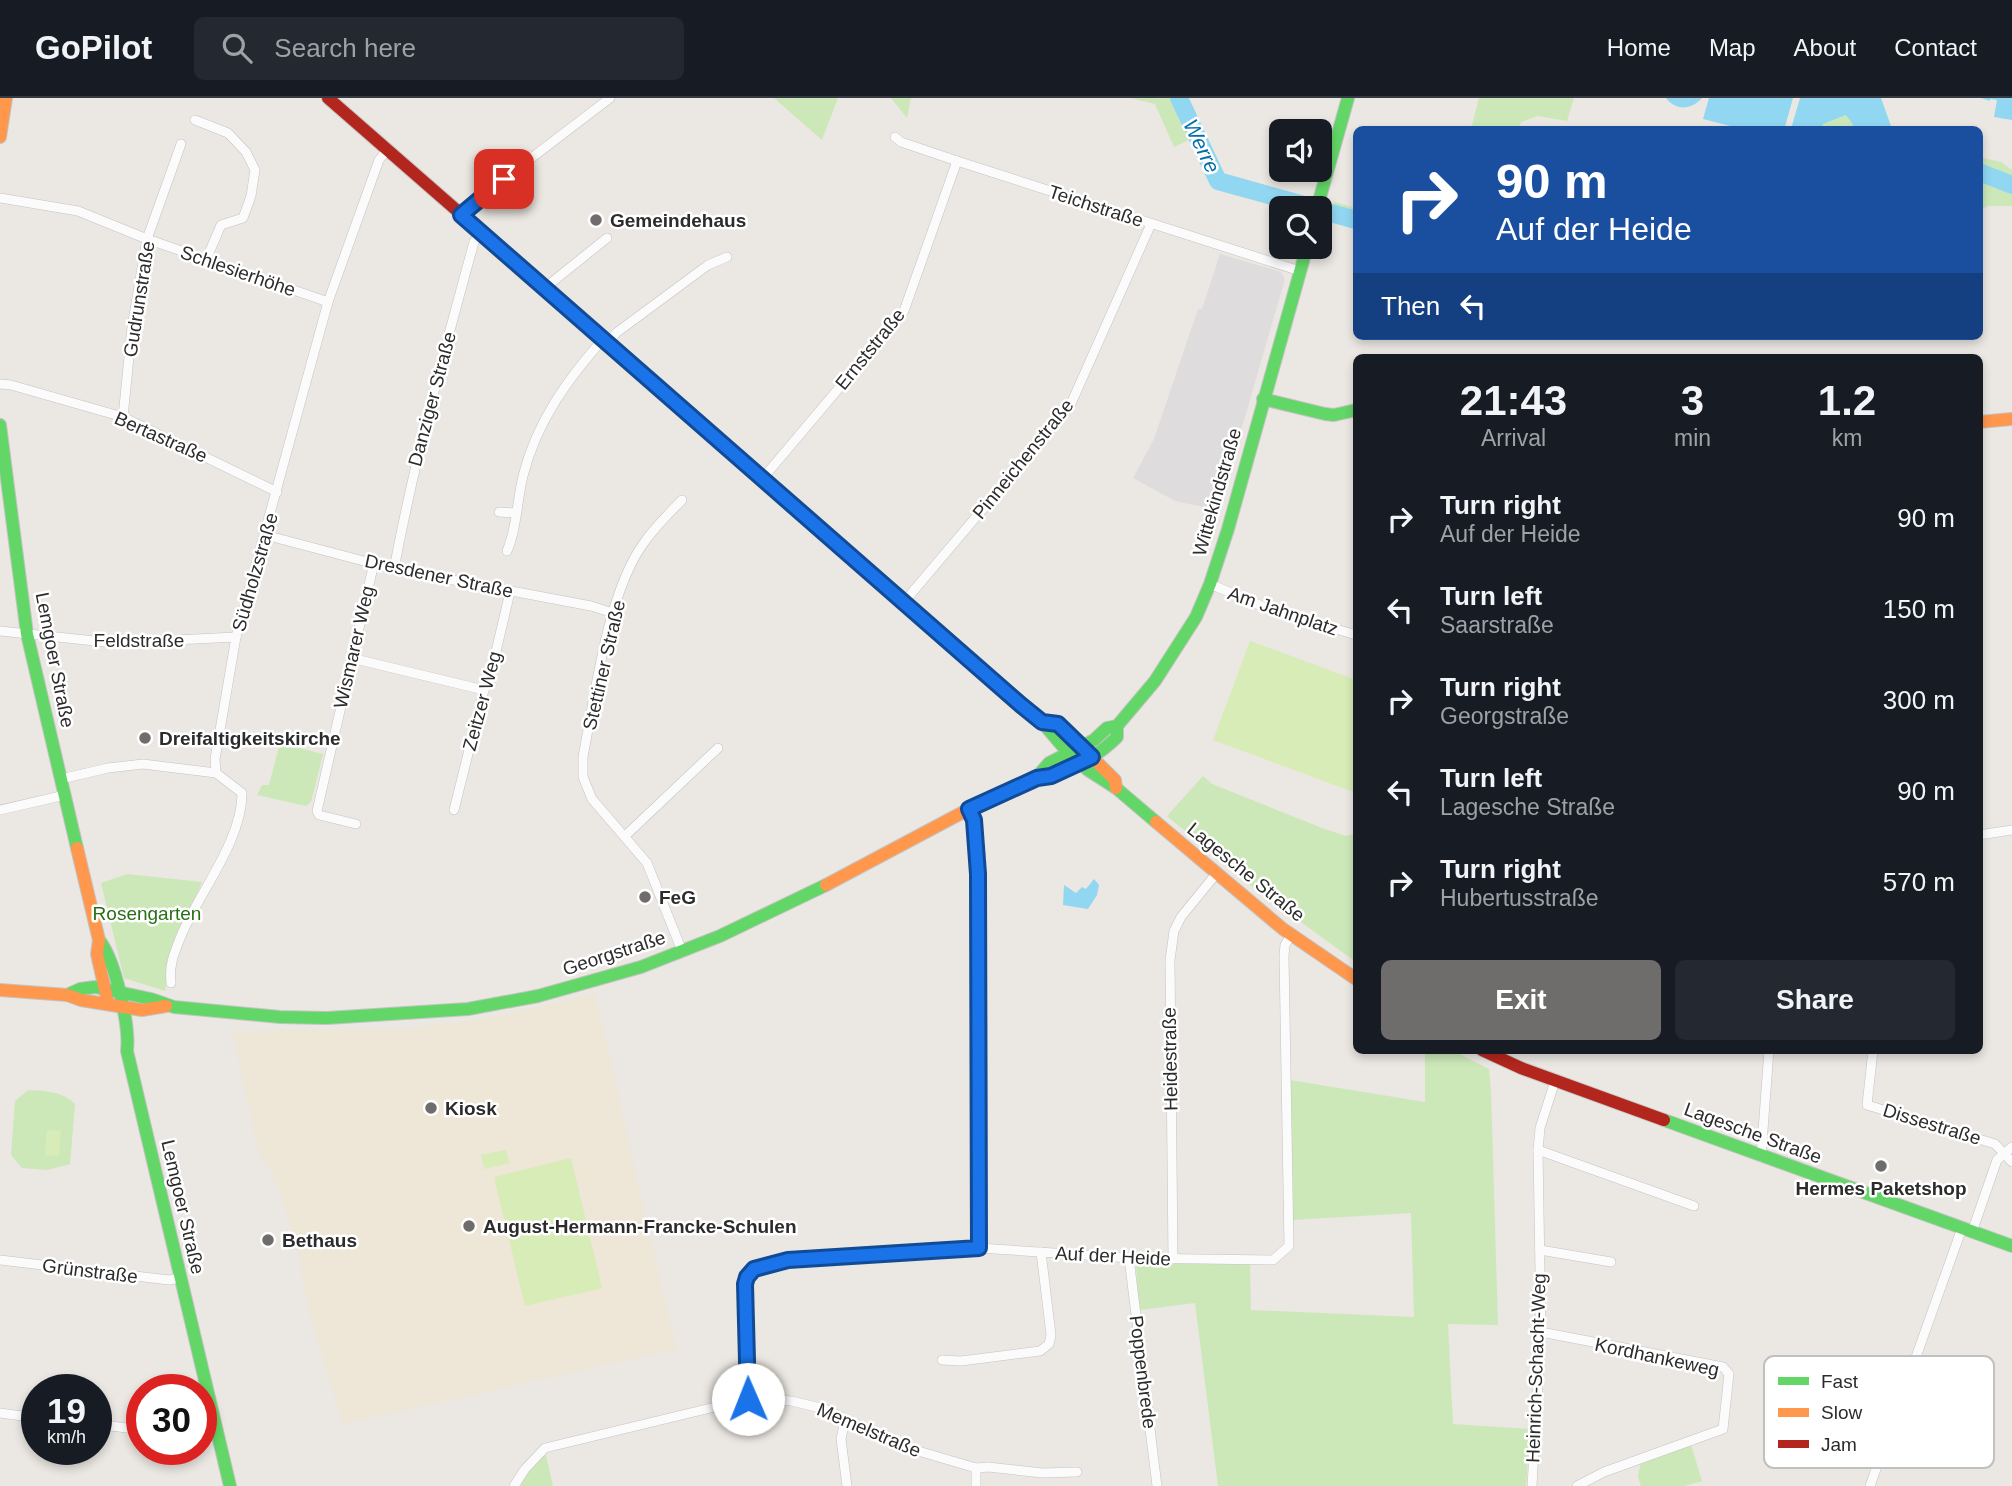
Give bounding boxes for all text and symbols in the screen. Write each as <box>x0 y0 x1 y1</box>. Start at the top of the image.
search box <box>194 17 684 80</box>
text: GoPilot <box>35 29 152 66</box>
icon: search <box>218 29 256 67</box>
text: Search here <box>274 33 416 63</box>
text: Home <box>1607 34 1671 61</box>
text: Map <box>1709 34 1756 61</box>
text: About <box>1794 34 1856 61</box>
text: Contact <box>1894 34 1977 61</box>
water label: Werre <box>1179 115 1225 177</box>
map controls <box>1269 119 1332 259</box>
button: sound <box>1269 119 1332 182</box>
pin <box>474 149 534 209</box>
icon: right <box>1381 154 1472 245</box>
text: 90 m <box>1496 154 1608 208</box>
icon: arrive <box>485 160 523 198</box>
street label: Teichstraße <box>1046 181 1146 231</box>
button: search <box>1269 196 1332 259</box>
place label: Gemeindehaus <box>610 210 746 231</box>
text: Auf der Heide <box>1496 211 1692 247</box>
marker: Gemeindehaus <box>588 212 604 228</box>
street label: Gudrunstraße <box>119 239 159 359</box>
street label: Schlesierhöhe <box>178 241 298 301</box>
icon: left <box>1454 287 1492 325</box>
text: Then <box>1381 291 1440 321</box>
street label: Ernststraße <box>831 304 909 394</box>
street label: Danziger Straße <box>404 329 460 469</box>
text: 21:43 <box>1460 377 1567 424</box>
text: 3 <box>1681 377 1704 424</box>
text: 1.2 <box>1818 377 1876 424</box>
street label: Pinneichenstraße <box>968 395 1078 523</box>
street label: Bertastraße <box>111 407 211 467</box>
text: Arrival <box>1481 425 1546 451</box>
text: min <box>1674 425 1711 451</box>
text: km <box>1832 425 1862 451</box>
street label: Wittekindstraße <box>1189 426 1245 558</box>
text: Turn right <box>1440 490 1561 520</box>
icon: right <box>1381 500 1419 538</box>
text: 90 m <box>1897 503 1955 533</box>
street label: Südholzstraße <box>228 510 282 634</box>
text: Auf der Heide <box>1440 521 1581 547</box>
street label: Dresdener Straße <box>363 550 515 602</box>
text: Turn left <box>1440 581 1542 611</box>
street label: Am Jahnplatz <box>1225 582 1341 640</box>
street label: Wismarer Weg <box>330 584 378 710</box>
street label: Lemgoer Straße <box>32 591 78 729</box>
icon: left <box>1381 591 1419 629</box>
text: 150 m <box>1883 594 1955 624</box>
street label: Stettiner Straße <box>579 598 629 732</box>
text: Saarstraße <box>1440 612 1554 638</box>
street label: Feldstraße <box>94 630 184 651</box>
street label: Zeitzer Weg <box>459 649 505 753</box>
text: Turn right <box>1440 672 1561 702</box>
icon: right <box>1381 682 1419 720</box>
text: 300 m <box>1883 685 1955 715</box>
text: Georgstraße <box>1440 703 1569 729</box>
place label: Dreifaltigkeitskirche <box>159 728 341 749</box>
marker: Dreifaltigkeitskirche <box>137 730 153 746</box>
text: Turn left <box>1440 763 1542 793</box>
icon: left <box>1381 773 1419 811</box>
text: 90 m <box>1897 776 1955 806</box>
text: Lagesche Straße <box>1440 794 1615 820</box>
street label: Lagesche Straße <box>1183 818 1309 926</box>
text: Turn right <box>1440 854 1561 884</box>
icon: right <box>1381 864 1419 902</box>
text: 570 m <box>1883 867 1955 897</box>
text: Hubertusstraße <box>1440 885 1599 911</box>
place label: FeG <box>659 887 696 908</box>
marker: FeG <box>637 889 653 905</box>
park label: Rosengarten <box>93 903 201 924</box>
street label: Georgstraße <box>560 927 668 979</box>
button: Exit <box>1381 960 1661 1040</box>
button: Share <box>1675 960 1955 1040</box>
street label: Heidestraße <box>1159 1007 1181 1111</box>
place label: Kiosk <box>445 1098 497 1119</box>
street label: Lagesche Straße <box>1681 1098 1825 1168</box>
street label: Dissestraße <box>1880 1099 1984 1149</box>
marker: Kiosk <box>423 1100 439 1116</box>
street label: Lemgoer Straße <box>157 1138 209 1276</box>
marker: Hermes Paketshop <box>1873 1158 1889 1174</box>
place label: Hermes Paketshop <box>1795 1178 1967 1199</box>
place label: August-Hermann-Francke-Schulen <box>483 1216 797 1237</box>
marker: August-Hermann-Francke-Schulen <box>461 1218 477 1234</box>
place label: Bethaus <box>282 1230 357 1251</box>
marker: Bethaus <box>260 1232 276 1248</box>
street label: Auf der Heide <box>1054 1242 1172 1270</box>
street label: Grünstraße <box>41 1255 139 1287</box>
street label: Heinrich-Schacht-Weg <box>1522 1273 1550 1463</box>
street label: Poppenbrede <box>1126 1314 1160 1430</box>
street label: Kordhankeweg <box>1593 1334 1721 1380</box>
legend <box>1764 1356 1994 1468</box>
position arrow <box>711 1362 785 1436</box>
text: Fast <box>1821 1371 1859 1392</box>
speed limit sign: 30 <box>126 1374 217 1465</box>
text: 19 <box>47 1391 86 1430</box>
street label: Memelstraße <box>814 1399 924 1461</box>
text: Slow <box>1821 1402 1862 1423</box>
text: km/h <box>47 1427 86 1447</box>
text: Jam <box>1821 1434 1857 1455</box>

